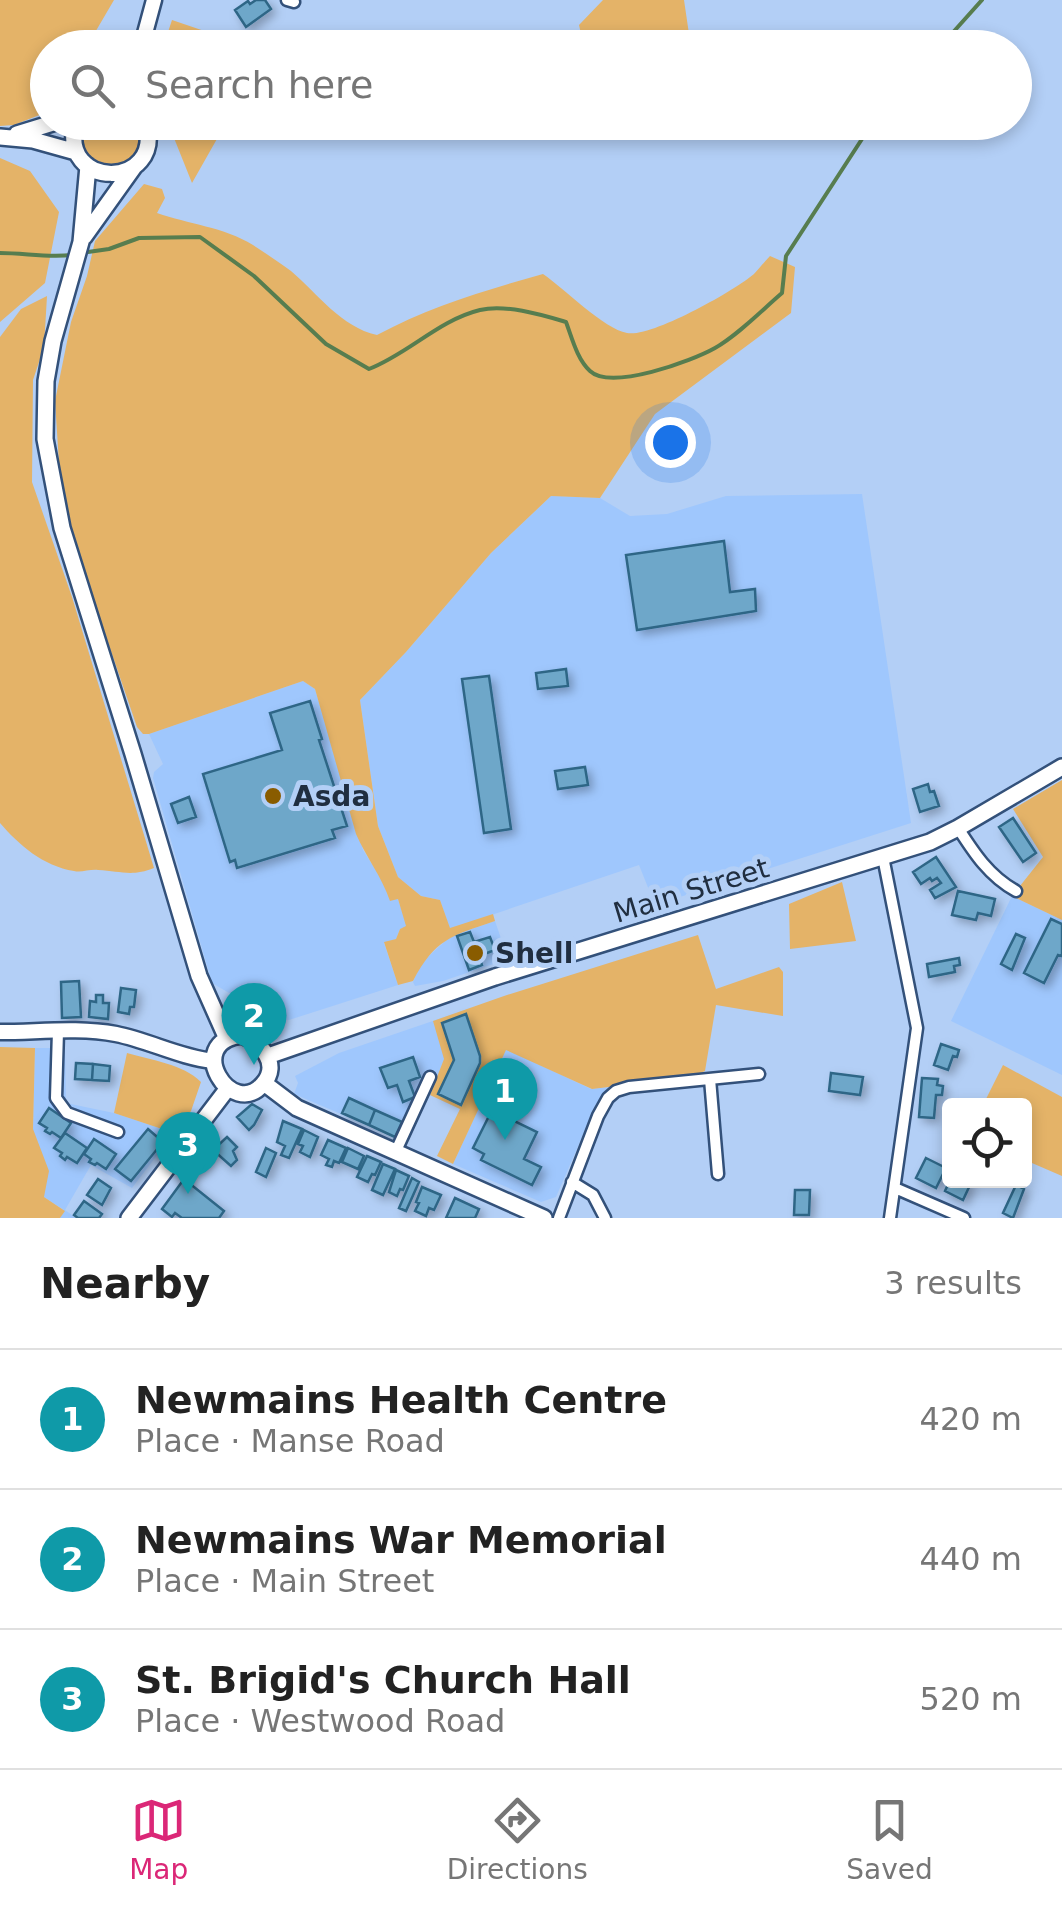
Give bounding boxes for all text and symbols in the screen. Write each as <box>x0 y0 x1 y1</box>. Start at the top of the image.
search box <box>30 30 1032 140</box>
icon: search <box>65 58 120 113</box>
text: Search here <box>145 63 373 107</box>
your location <box>645 417 696 468</box>
place label: Asda <box>293 780 370 813</box>
marker: Asda <box>262 785 284 807</box>
street label: Main Street <box>609 851 773 930</box>
place label: Shell <box>495 937 573 970</box>
marker: Shell <box>464 942 486 964</box>
pin: 2 <box>222 982 286 1065</box>
pin: 1 <box>472 1058 538 1140</box>
map controls <box>942 1098 1032 1188</box>
button: locate <box>942 1098 1032 1188</box>
pin: 3 <box>156 1112 220 1194</box>
text: Nearby <box>40 1259 210 1308</box>
text: 3 results <box>884 1264 1022 1302</box>
text: Newmains Health Centre <box>135 1378 667 1422</box>
text: 1 <box>61 1400 84 1438</box>
text: 420 m <box>920 1400 1022 1438</box>
text: Place · Manse Road <box>135 1422 445 1460</box>
text: Newmains War Memorial <box>135 1518 667 1562</box>
text: 2 <box>61 1540 84 1578</box>
text: 440 m <box>920 1540 1022 1578</box>
text: Place · Main Street <box>135 1562 434 1600</box>
text: St. Brigid's Church Hall <box>135 1658 631 1702</box>
text: 3 <box>61 1680 84 1718</box>
text: 520 m <box>920 1680 1022 1718</box>
text: Place · Westwood Road <box>135 1702 505 1740</box>
tab: Map <box>129 1793 188 1886</box>
tab: Directions <box>447 1793 588 1886</box>
tab: Saved <box>846 1793 933 1886</box>

